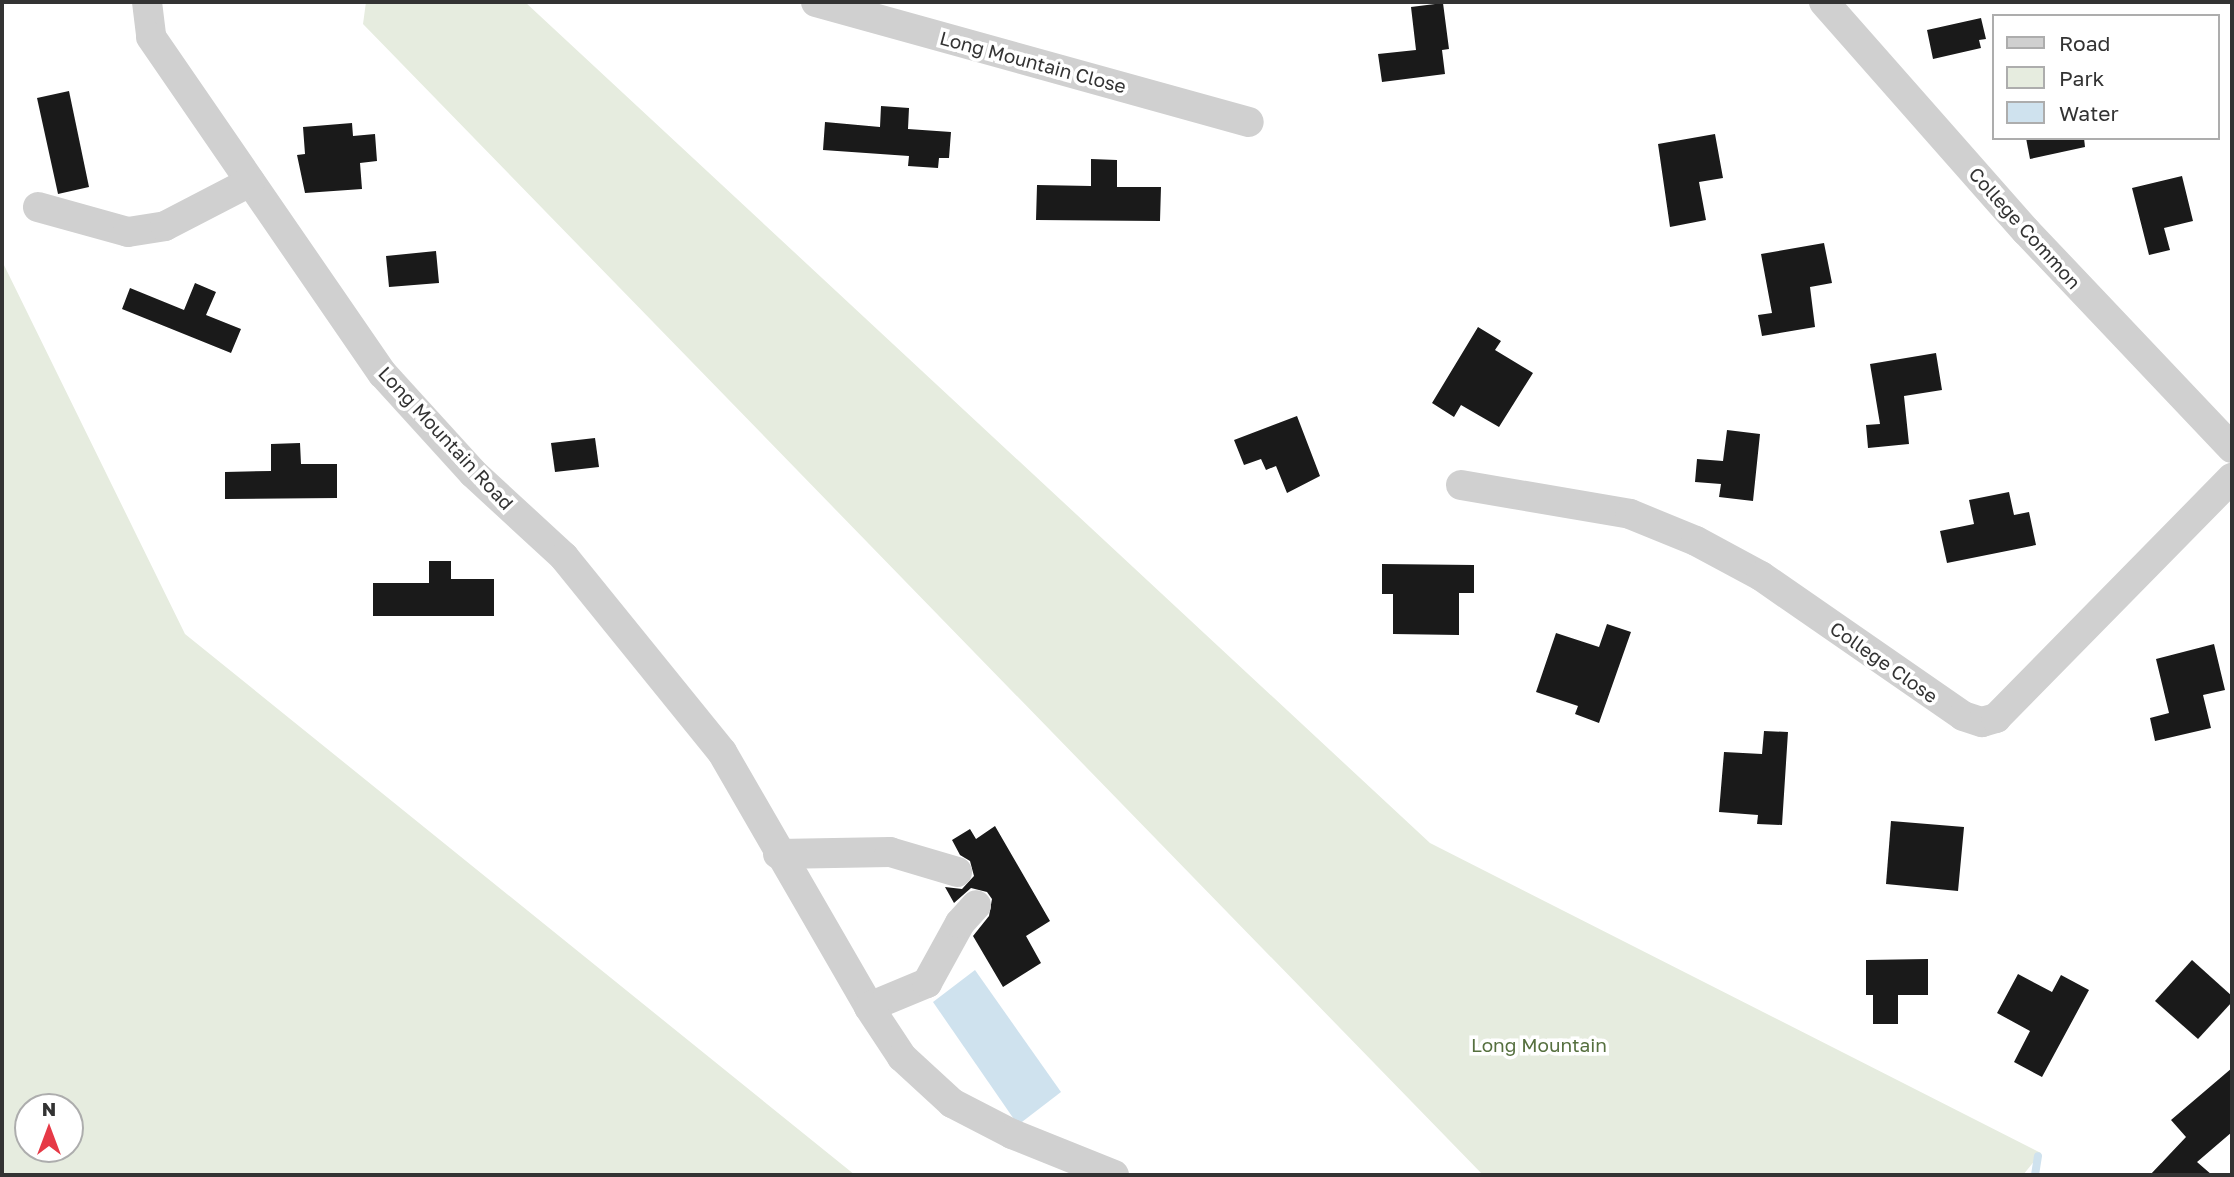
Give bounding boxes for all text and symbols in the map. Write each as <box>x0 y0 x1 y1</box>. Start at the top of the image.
legend <box>1993 14 2220 140</box>
street label: Long Mountain Close <box>937 26 1129 98</box>
text: Road <box>2059 30 2110 56</box>
text: Park <box>2059 65 2104 91</box>
text: Water <box>2059 100 2119 126</box>
street label: College Common <box>1964 162 2086 294</box>
street label: Long Mountain Road <box>374 362 518 514</box>
street label: College Close <box>1826 617 1942 707</box>
park label: Long Mountain <box>1471 1034 1607 1056</box>
north arrow <box>14 1093 84 1163</box>
text: N <box>42 1097 56 1120</box>

